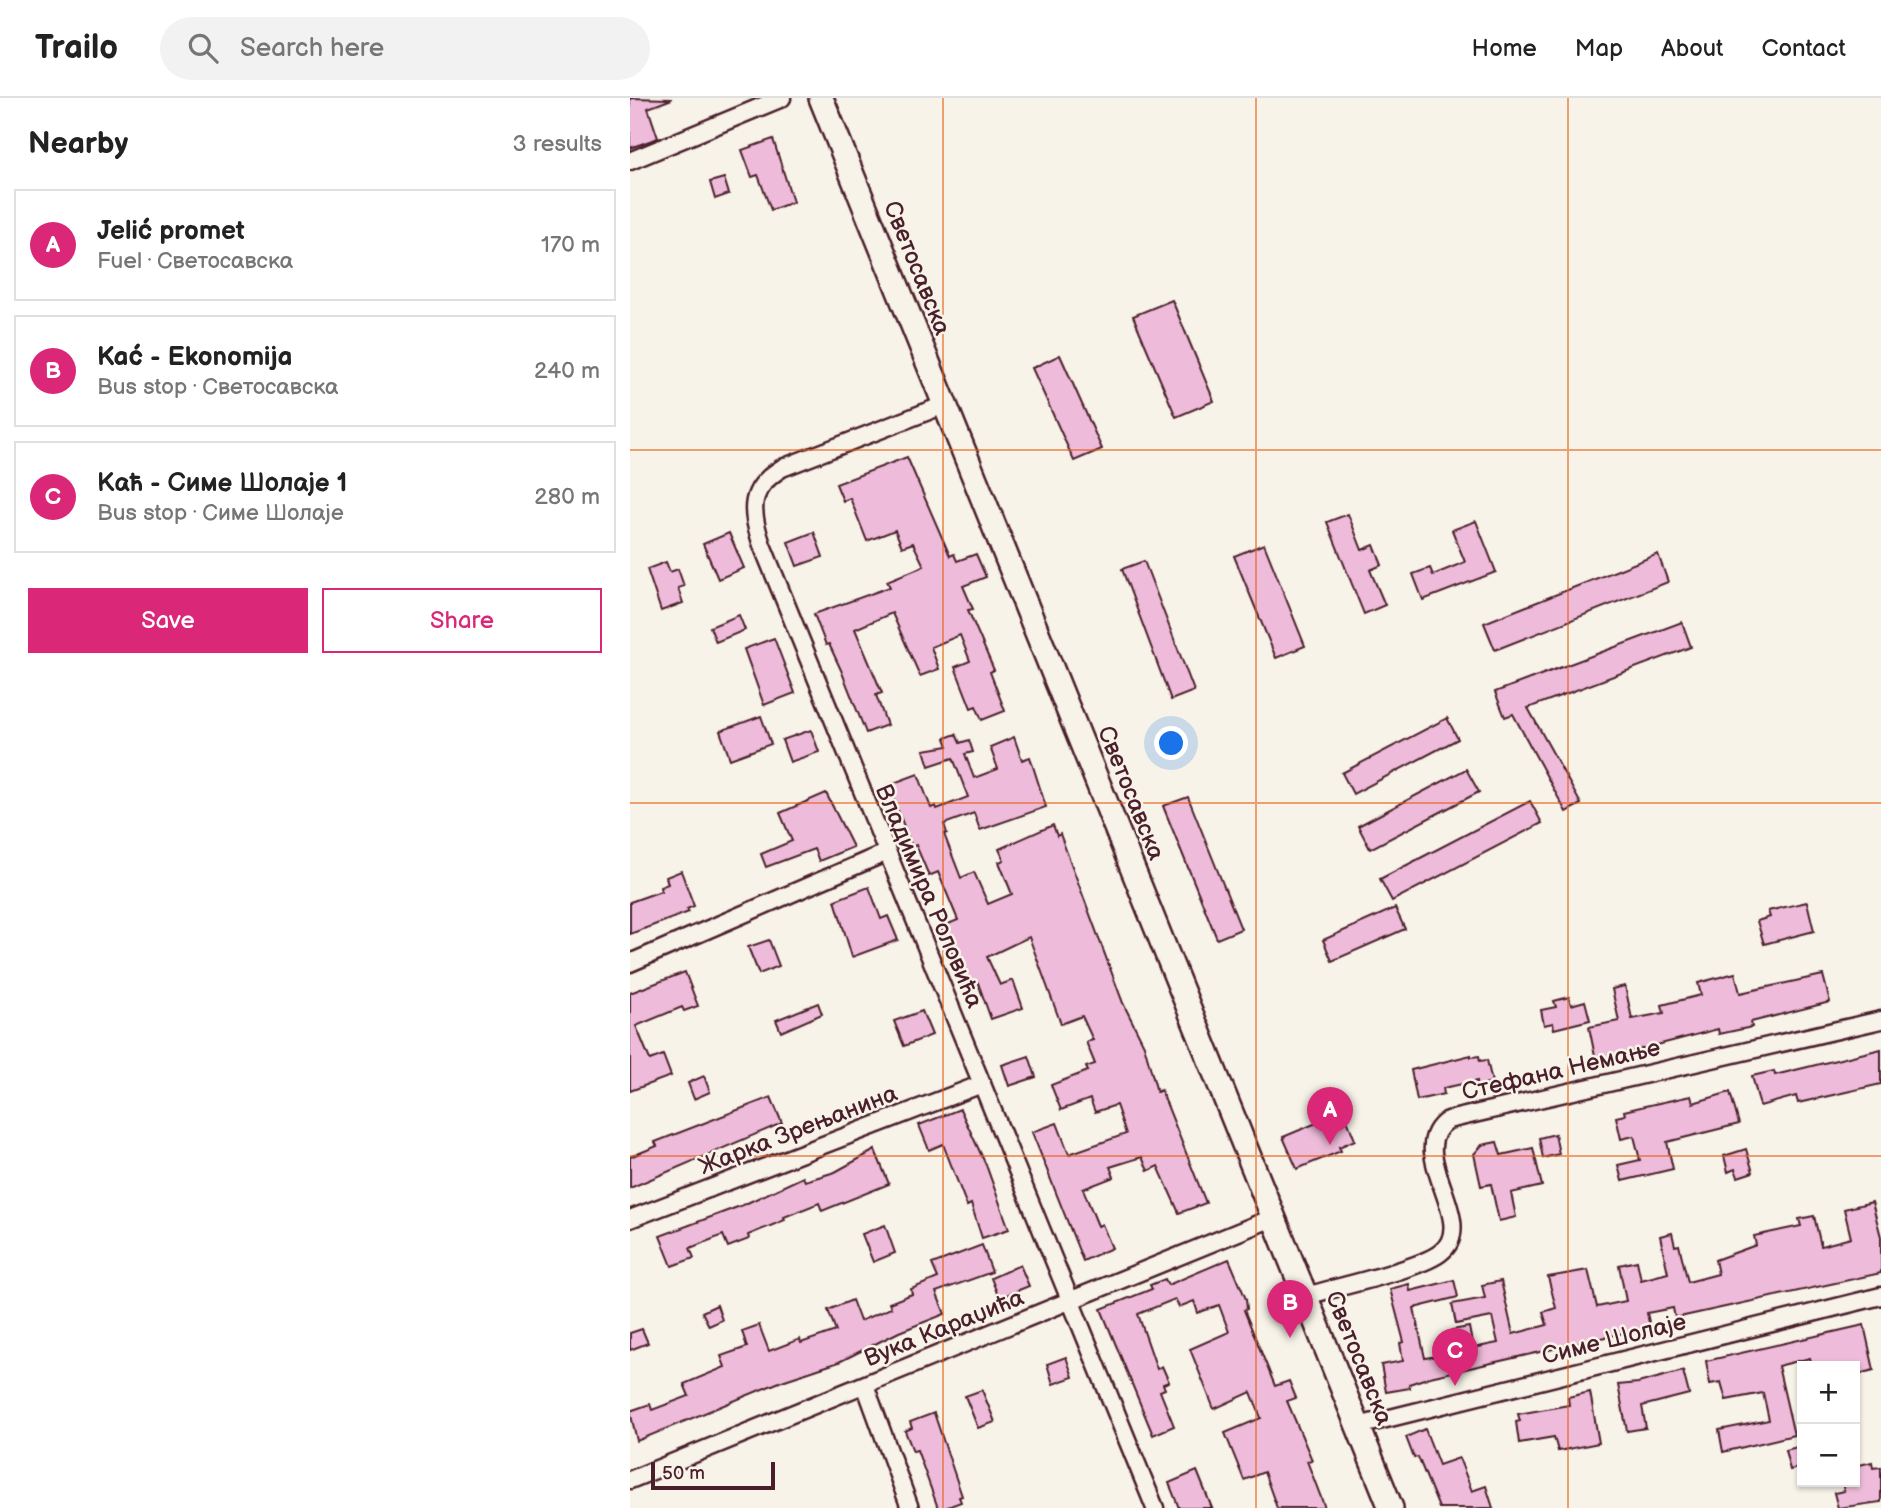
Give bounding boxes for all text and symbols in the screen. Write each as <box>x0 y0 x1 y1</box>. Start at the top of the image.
search box <box>160 17 650 80</box>
text: Trailo <box>35 28 118 68</box>
icon: search <box>184 29 222 67</box>
text: Search here <box>240 33 384 64</box>
text: Home <box>1472 34 1537 63</box>
text: Map <box>1575 34 1623 63</box>
text: About <box>1661 34 1723 63</box>
text: Contact <box>1761 34 1846 63</box>
text: Nearby <box>28 126 128 162</box>
text: 3 results <box>513 130 602 158</box>
street label: Светосавска <box>877 197 957 339</box>
text: Jelić promet <box>97 216 245 247</box>
text: A <box>46 231 60 259</box>
text: 170 m <box>541 231 600 259</box>
text: Fuel · Светосавска <box>97 247 293 275</box>
text: Kać - Ekonomija <box>97 342 292 373</box>
text: B <box>45 357 61 385</box>
text: 240 m <box>534 357 600 385</box>
text: Bus stop · Светосавска <box>97 373 339 401</box>
text: Каћ - Симе Шолаје 1 <box>97 468 347 499</box>
text: C <box>45 483 61 511</box>
text: 280 m <box>534 483 600 511</box>
text: Bus stop · Симе Шолаје <box>97 499 344 527</box>
button: Save <box>28 588 308 653</box>
button: Share <box>322 588 602 653</box>
street label: Светосавска <box>1091 722 1171 864</box>
your location <box>1154 726 1188 760</box>
street label: Владимира Роловића <box>869 780 989 1012</box>
street label: Стефана Немање <box>1459 1033 1663 1107</box>
street label: Жарка Зрењанина <box>695 1079 901 1181</box>
pin: A <box>1307 1087 1353 1145</box>
pin: B <box>1267 1280 1313 1338</box>
street label: Вука Караџића <box>860 1283 1028 1373</box>
street label: Светосавска <box>1319 1287 1399 1429</box>
street label: Симе Шолаје <box>1539 1307 1689 1371</box>
pin: C <box>1432 1328 1478 1386</box>
map controls <box>1797 1361 1860 1487</box>
button: + <box>1797 1361 1860 1424</box>
button: − <box>1797 1424 1860 1487</box>
scale bar <box>651 1459 775 1491</box>
text: 50 m <box>662 1462 705 1485</box>

